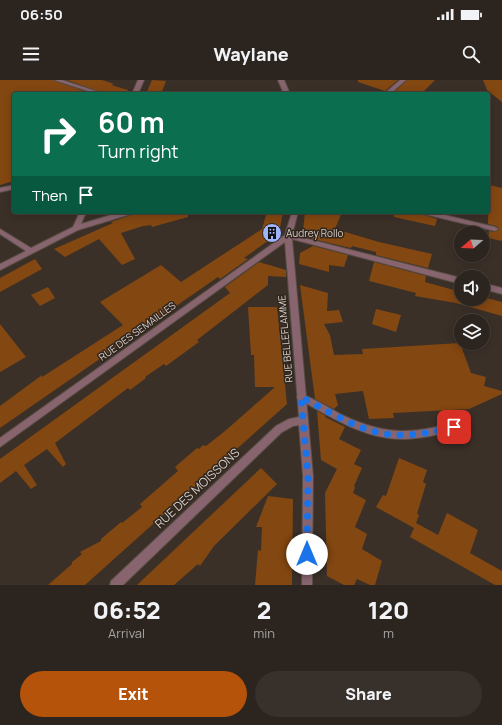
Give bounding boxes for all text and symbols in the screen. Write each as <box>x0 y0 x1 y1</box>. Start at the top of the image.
text: 06:50 <box>20 4 63 25</box>
text: Waylane <box>213 42 289 66</box>
icon: menu <box>20 43 42 65</box>
icon: search <box>460 43 482 65</box>
text: 60 m <box>98 103 165 141</box>
icon: right <box>32 108 84 160</box>
text: Turn right <box>98 139 179 163</box>
icon: arrive <box>75 184 97 206</box>
text: Then <box>32 185 67 206</box>
building icon: Audrey Rollo <box>261 222 283 244</box>
place label: Audrey Rollo <box>286 226 344 240</box>
north arrow <box>454 226 490 262</box>
map controls <box>454 226 490 350</box>
button: sound <box>454 270 490 306</box>
street label: RUE BELLEFLAMME <box>274 294 296 383</box>
street label: RUE DES SEMAILLES <box>96 298 178 364</box>
button: layers <box>454 314 490 350</box>
pin <box>437 410 471 444</box>
icon: arrive <box>443 416 465 438</box>
street label: RUE DES MOISSONS <box>151 444 243 532</box>
position arrow <box>286 533 328 575</box>
text: 06:52 <box>93 593 160 626</box>
text: 2 <box>257 593 271 626</box>
text: 120 <box>368 593 409 626</box>
text: Arrival <box>108 624 145 642</box>
text: min <box>253 624 275 642</box>
text: m <box>383 624 394 642</box>
button: Exit <box>20 671 247 717</box>
button: Share <box>255 671 482 717</box>

